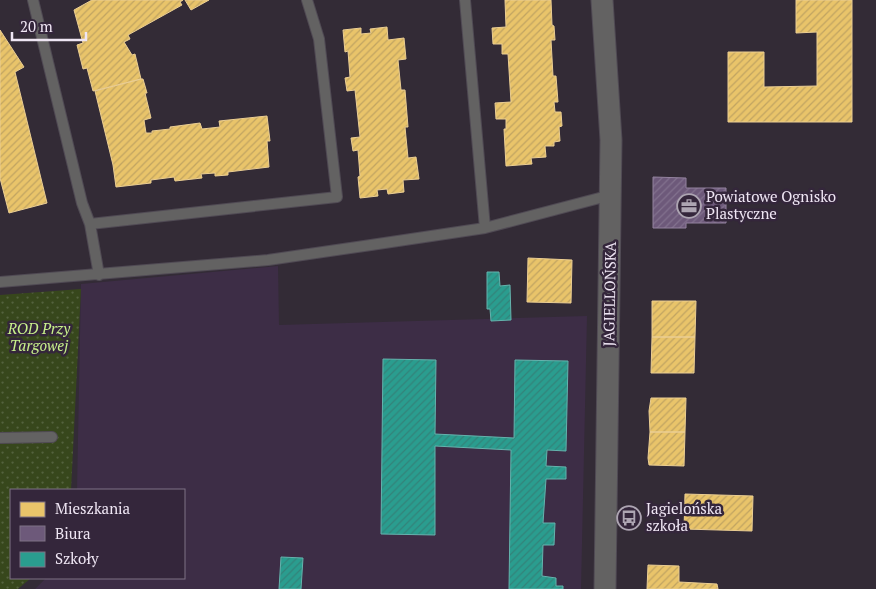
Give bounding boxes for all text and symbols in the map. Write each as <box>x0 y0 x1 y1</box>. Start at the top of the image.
scale bar <box>12 10 86 42</box>
text: 20 m <box>20 16 53 36</box>
place label: Powiatowe Ognisko Plastyczne <box>706 186 836 223</box>
office icon: Powiatowe Ognisko Plastyczne <box>676 193 702 219</box>
street label: JAGIELLOŃSKA <box>598 241 620 347</box>
park label: ROD Przy Targowej <box>7 318 71 355</box>
legend <box>10 489 185 579</box>
text: Mieszkania <box>55 498 131 518</box>
place label: Jagielońska szkoła <box>646 498 723 535</box>
bus stop icon: Jagielońska szkoła <box>616 505 642 531</box>
text: Biura <box>55 523 91 543</box>
text: Szkoły <box>55 548 99 568</box>

